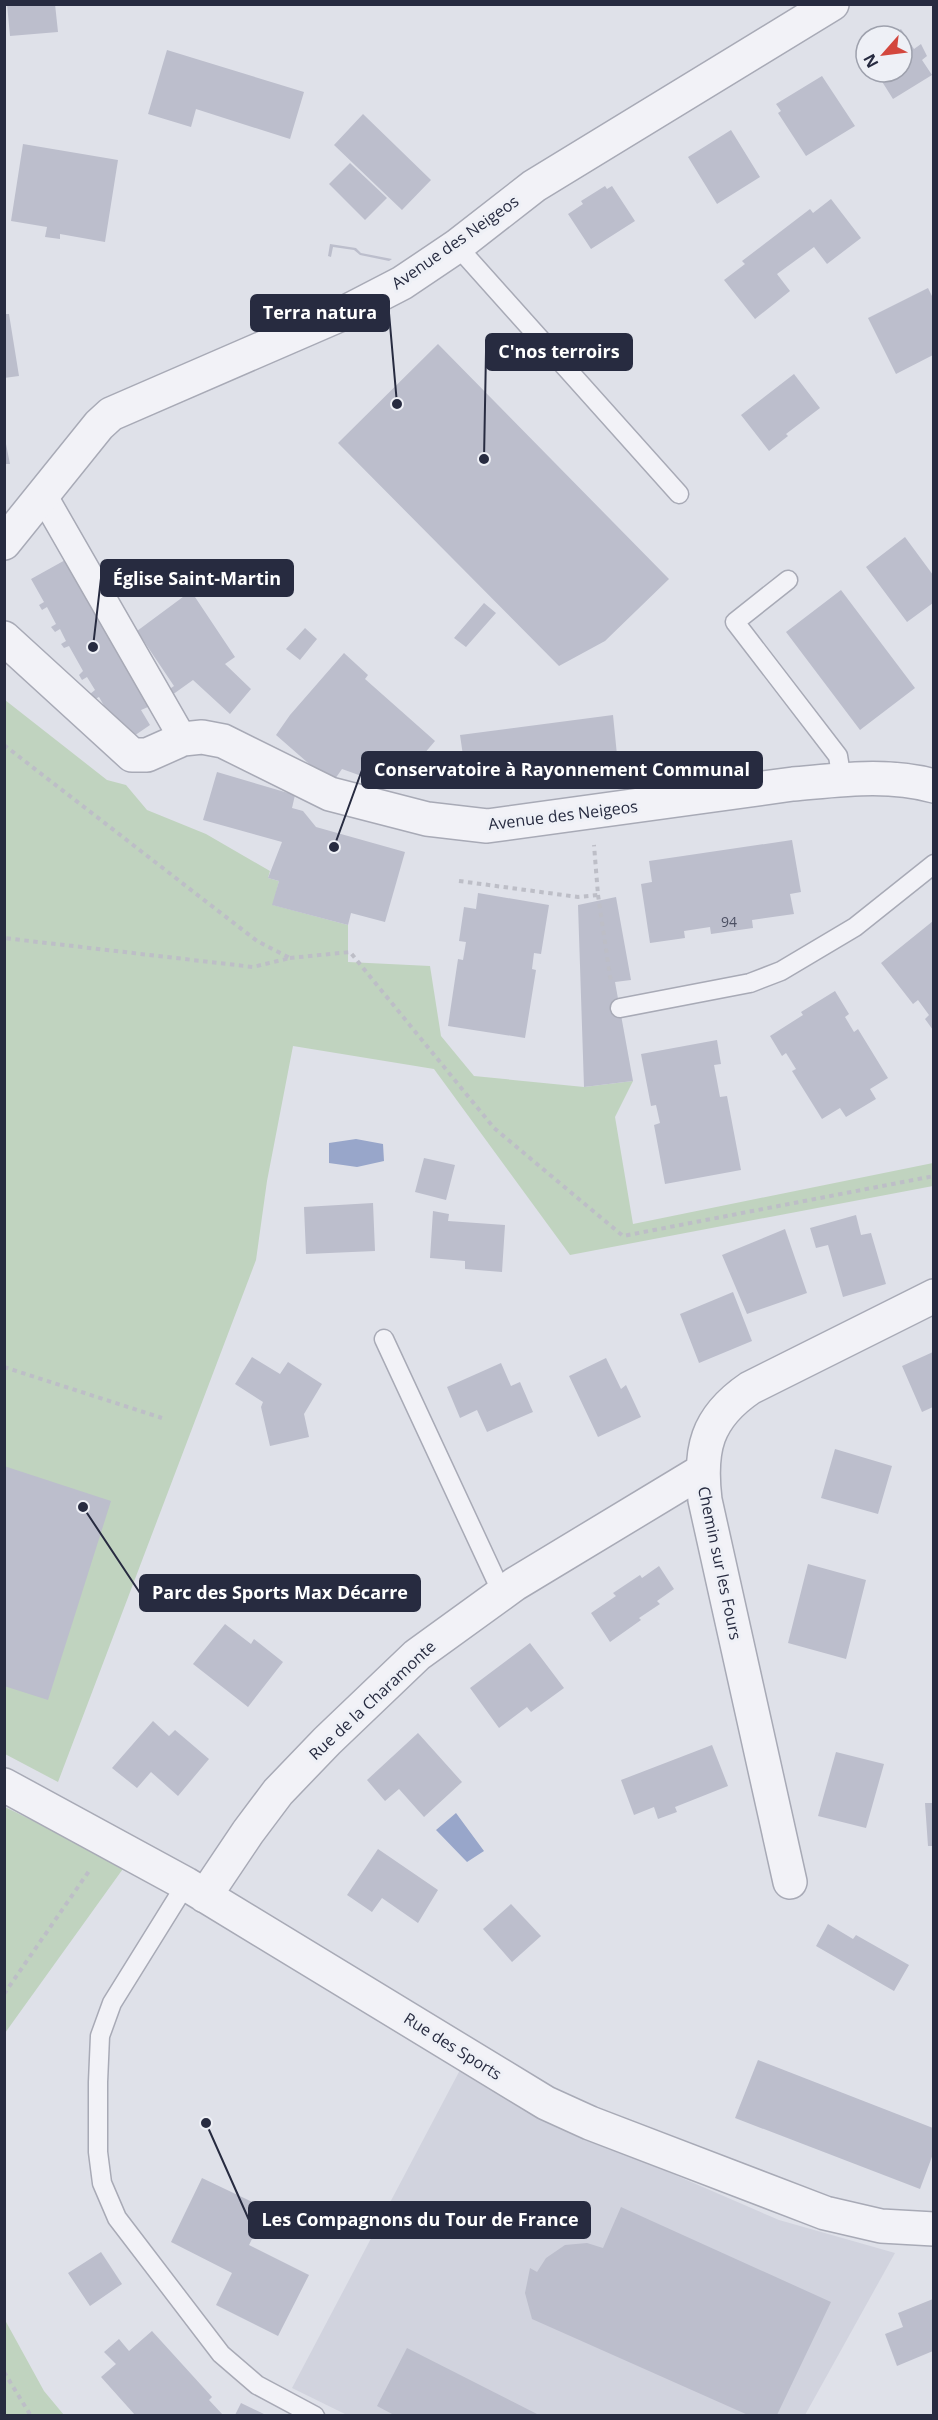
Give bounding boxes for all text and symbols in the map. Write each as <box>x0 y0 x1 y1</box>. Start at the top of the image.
north arrow <box>854 24 914 84</box>
text: N <box>858 50 884 72</box>
street label: Avenue des Neigeos <box>387 190 523 294</box>
callout: Terra natura <box>251 295 389 331</box>
text: Terra natura <box>263 300 377 324</box>
callout: C'nos terroirs <box>486 334 632 370</box>
text: C'nos terroirs <box>498 339 620 363</box>
callout: Église Saint-Martin <box>101 560 293 596</box>
text: Église Saint-Martin <box>113 566 281 590</box>
callout: Conservatoire à Rayonnement Communal <box>362 752 762 788</box>
text: Conservatoire à Rayonnement Communal <box>374 757 750 781</box>
street label: Avenue des Neigeos <box>487 795 639 835</box>
house number: 94 <box>721 912 737 931</box>
street label: Chemin sur les Fours <box>693 1484 747 1642</box>
callout: Parc des Sports Max Décarre <box>140 1575 420 1611</box>
text: Parc des Sports Max Décarre <box>152 1580 408 1604</box>
street label: Rue de la Charamonte <box>304 1635 440 1765</box>
street label: Rue des Sports <box>400 2007 506 2085</box>
callout: Les Compagnons du Tour de France <box>249 2202 590 2238</box>
text: Les Compagnons du Tour de France <box>261 2207 579 2231</box>

